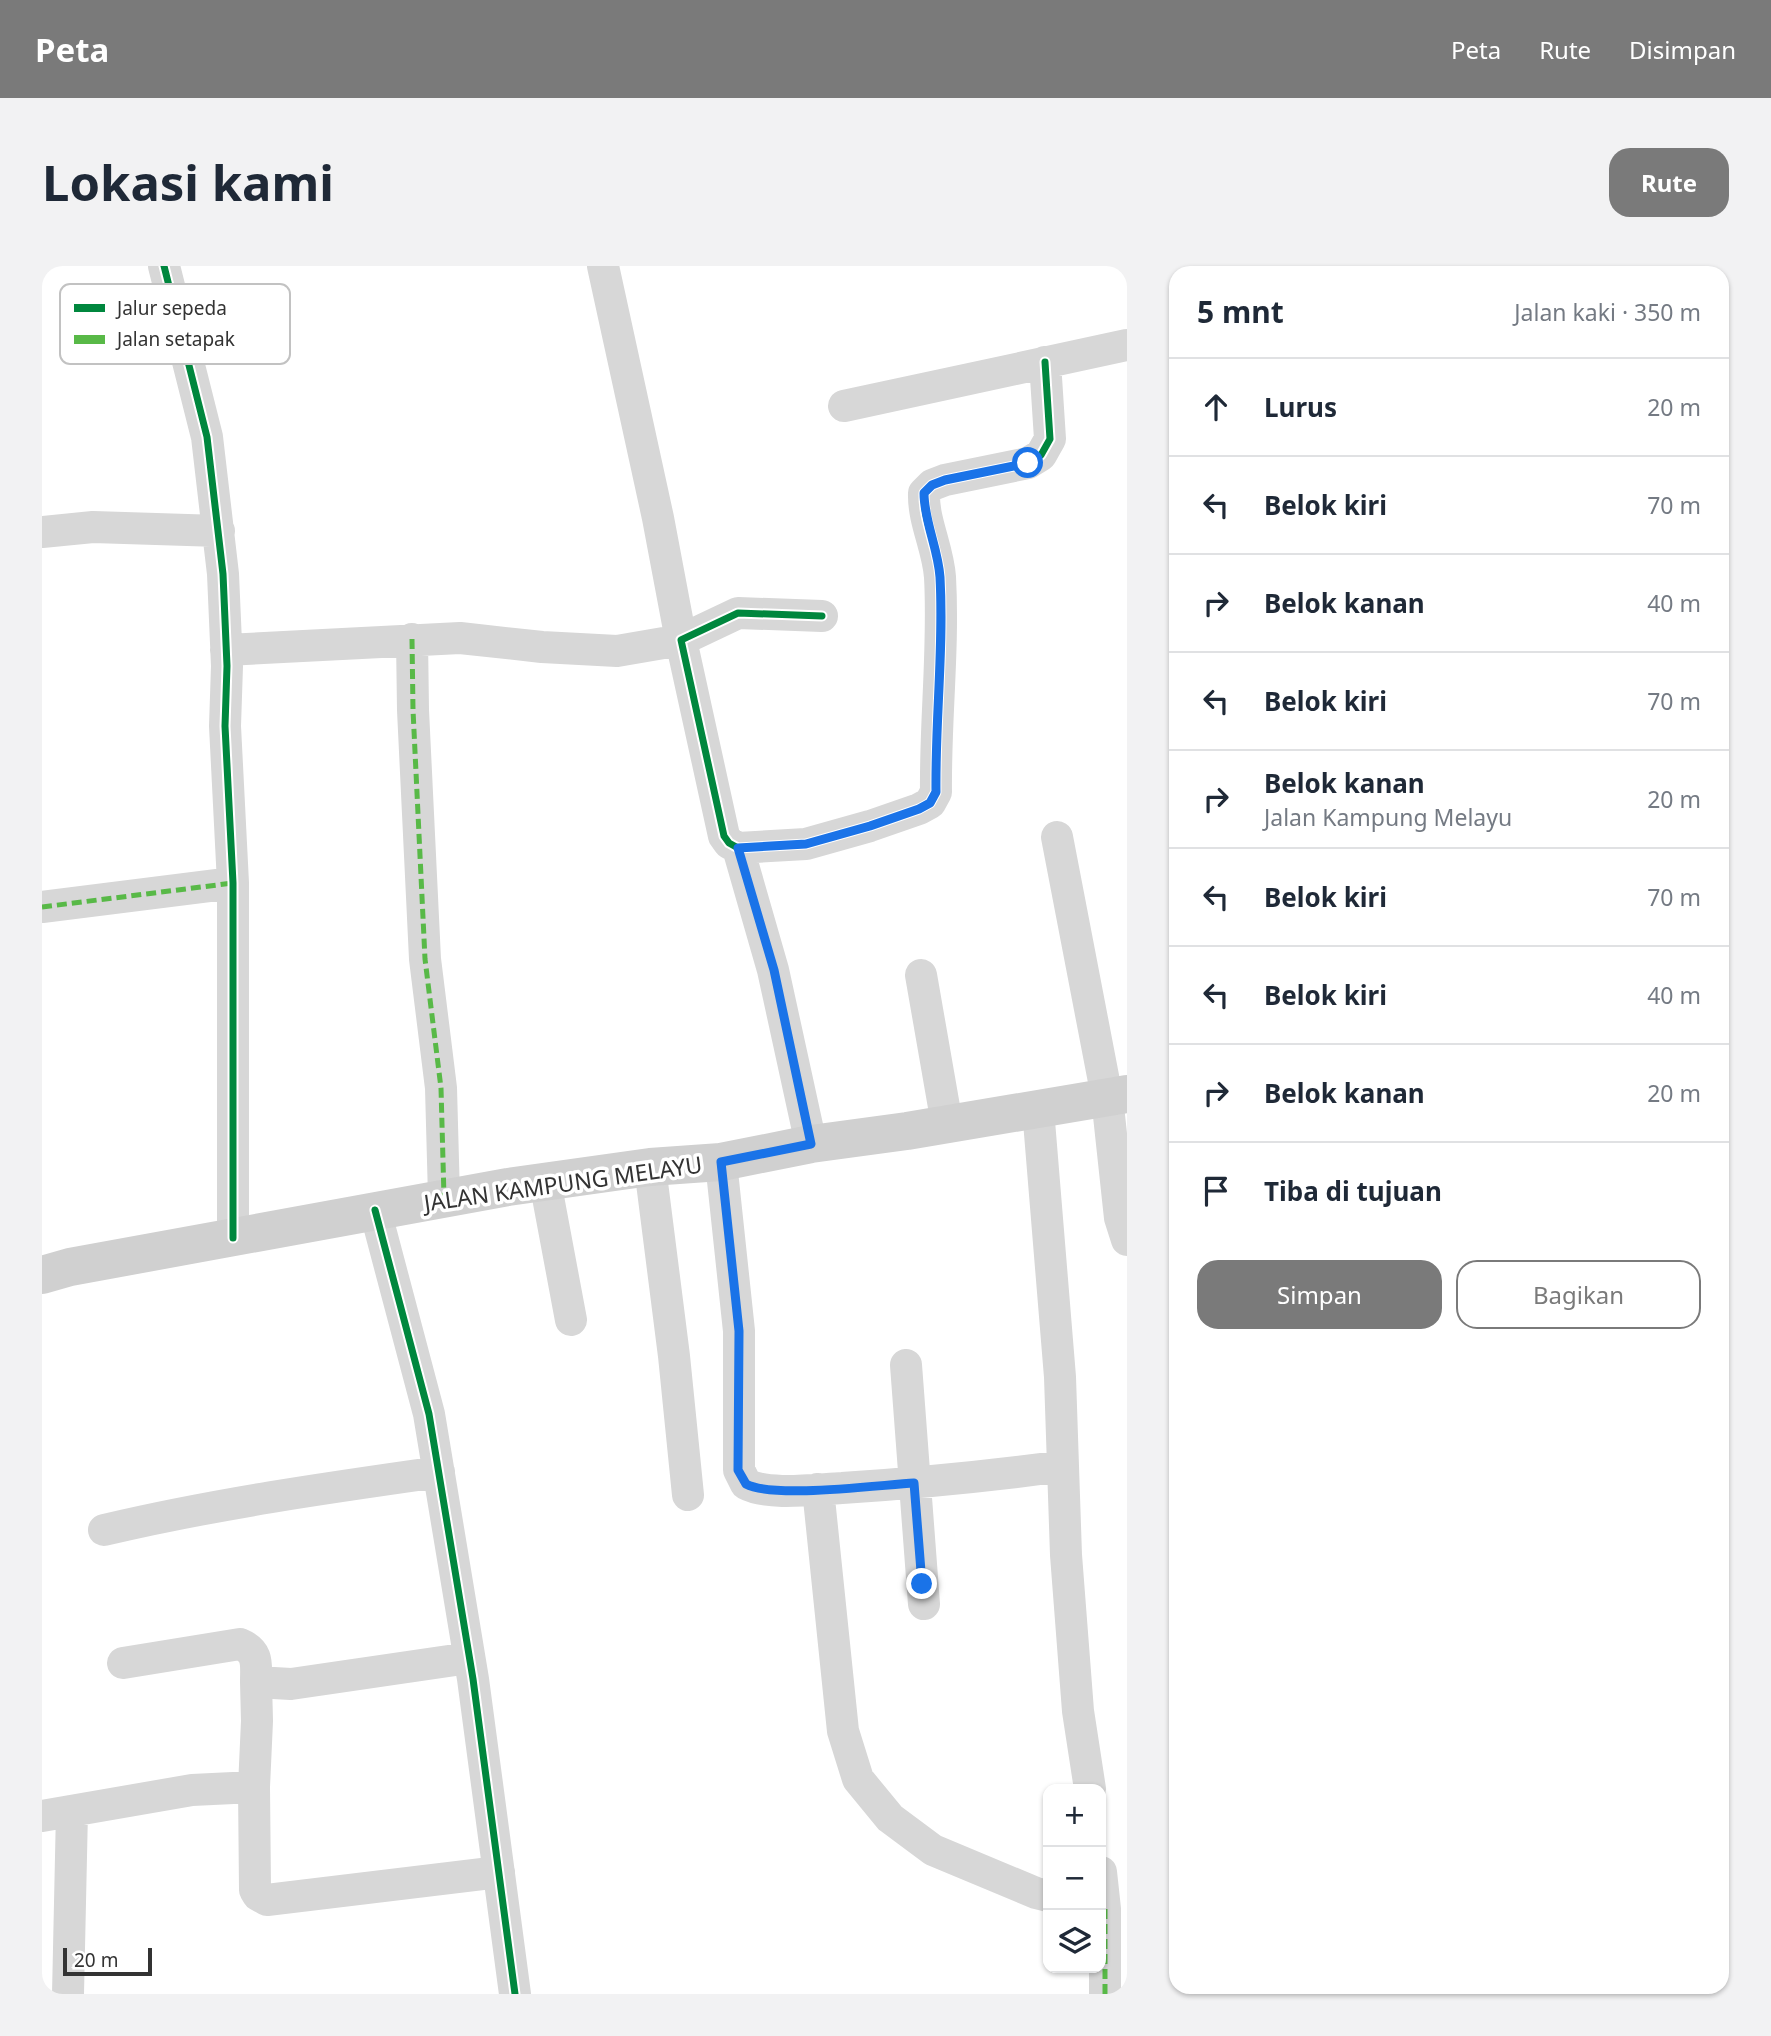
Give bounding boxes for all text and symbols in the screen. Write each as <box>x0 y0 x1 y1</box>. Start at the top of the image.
text: Peta <box>35 27 109 72</box>
text: Peta <box>1451 33 1501 66</box>
text: Rute <box>1539 33 1591 66</box>
text: Disimpan <box>1629 33 1736 66</box>
button: Rute <box>1609 148 1729 217</box>
text: Lokasi kami <box>42 149 334 215</box>
legend <box>60 284 290 364</box>
text: 5 mnt <box>1197 291 1284 332</box>
text: Jalur sepeda <box>115 295 227 321</box>
text: Jalan kaki · 350 m <box>1514 296 1701 328</box>
text: Jalan setapak <box>115 326 235 352</box>
icon: ahead <box>1197 388 1235 426</box>
text: Lurus <box>1264 389 1337 425</box>
text: 20 m <box>1647 391 1701 423</box>
route start <box>1012 447 1043 478</box>
icon: left <box>1197 486 1235 524</box>
text: Belok kiri <box>1264 487 1387 523</box>
text: 70 m <box>1647 489 1701 521</box>
icon: right <box>1197 584 1235 622</box>
text: Belok kanan <box>1264 585 1425 621</box>
text: 40 m <box>1647 587 1701 619</box>
icon: left <box>1197 682 1235 720</box>
text: Belok kiri <box>1264 683 1387 719</box>
text: 70 m <box>1647 685 1701 717</box>
text: Belok kanan <box>1264 765 1425 801</box>
icon: right <box>1197 780 1235 818</box>
text: 20 m <box>1647 783 1701 815</box>
text: Jalan Kampung Melayu <box>1264 801 1512 833</box>
icon: left <box>1197 878 1235 916</box>
text: Belok kiri <box>1264 879 1387 915</box>
text: 70 m <box>1647 881 1701 913</box>
icon: left <box>1197 976 1235 1014</box>
text: Belok kiri <box>1264 977 1387 1013</box>
text: 40 m <box>1647 979 1701 1011</box>
icon: right <box>1197 1074 1235 1112</box>
text: Belok kanan <box>1264 1075 1425 1111</box>
text: 20 m <box>1647 1077 1701 1109</box>
street label: JALAN KAMPUNG MELAYU <box>420 1148 704 1219</box>
icon: arrive <box>1197 1172 1235 1210</box>
text: Tiba di tujuan <box>1264 1173 1442 1209</box>
button: Simpan <box>1197 1260 1442 1329</box>
button: Bagikan <box>1456 1260 1701 1329</box>
route end <box>906 1568 937 1599</box>
map controls <box>1043 1784 1106 1973</box>
button: + <box>1043 1784 1106 1847</box>
button: − <box>1043 1847 1106 1910</box>
button: layers <box>1043 1910 1106 1973</box>
scale bar <box>63 1945 152 1977</box>
text: 20 m <box>74 1947 118 1973</box>

